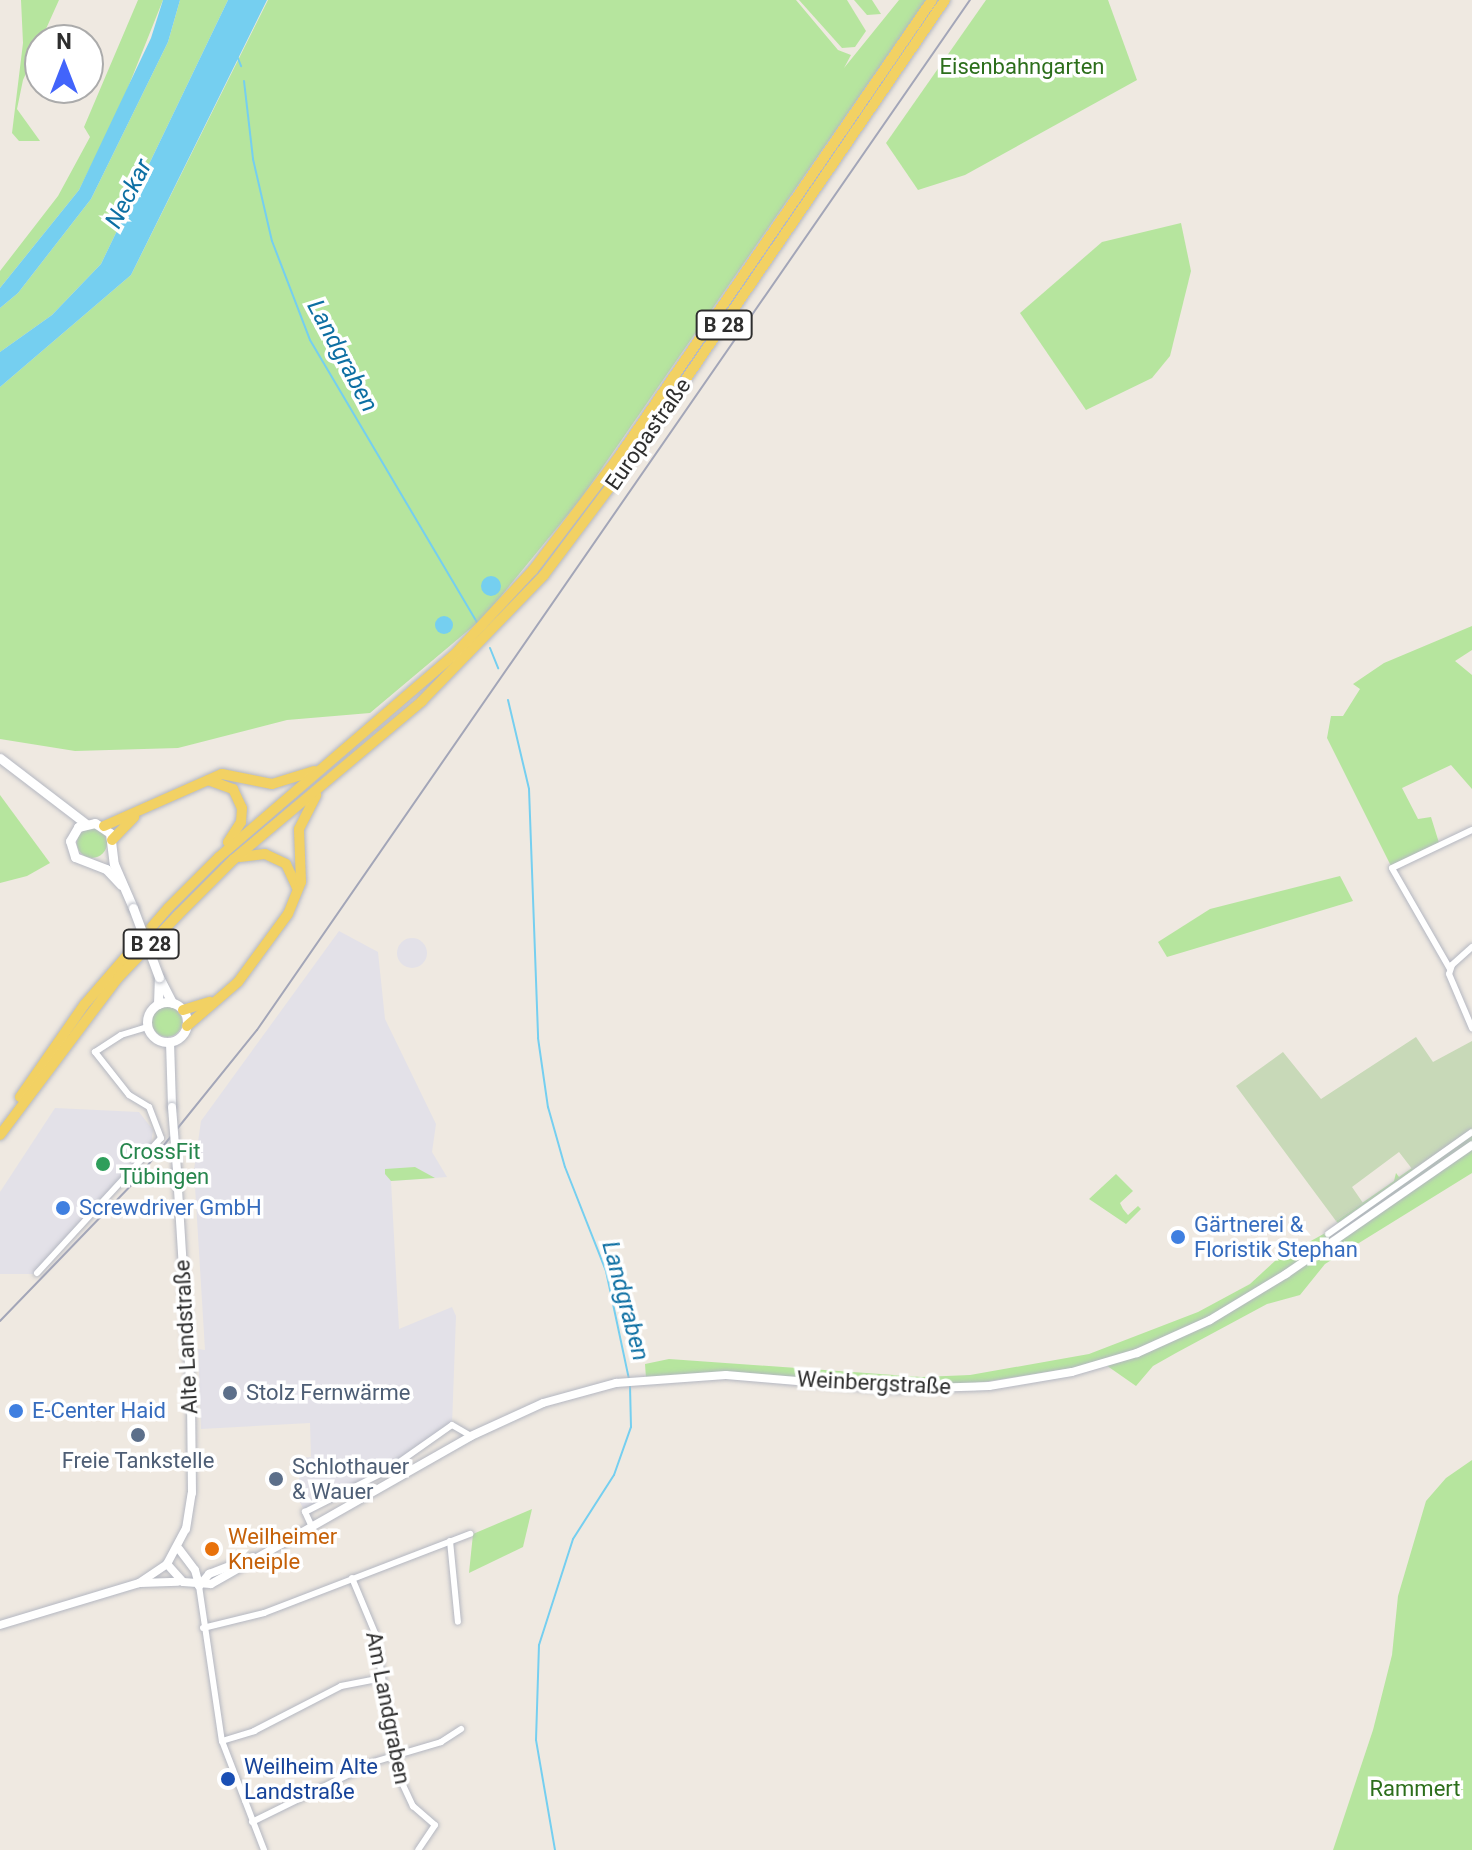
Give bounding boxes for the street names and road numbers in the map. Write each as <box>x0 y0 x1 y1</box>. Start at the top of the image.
road number: B 28 <box>694 309 754 341</box>
street label: Europastraße <box>600 373 696 495</box>
road number: B 28 <box>121 928 181 960</box>
street label: Alte Landstraße <box>169 1259 203 1415</box>
street label: Weinbergstraße <box>796 1366 952 1400</box>
street label: Am Landgraben <box>360 1629 416 1787</box>

